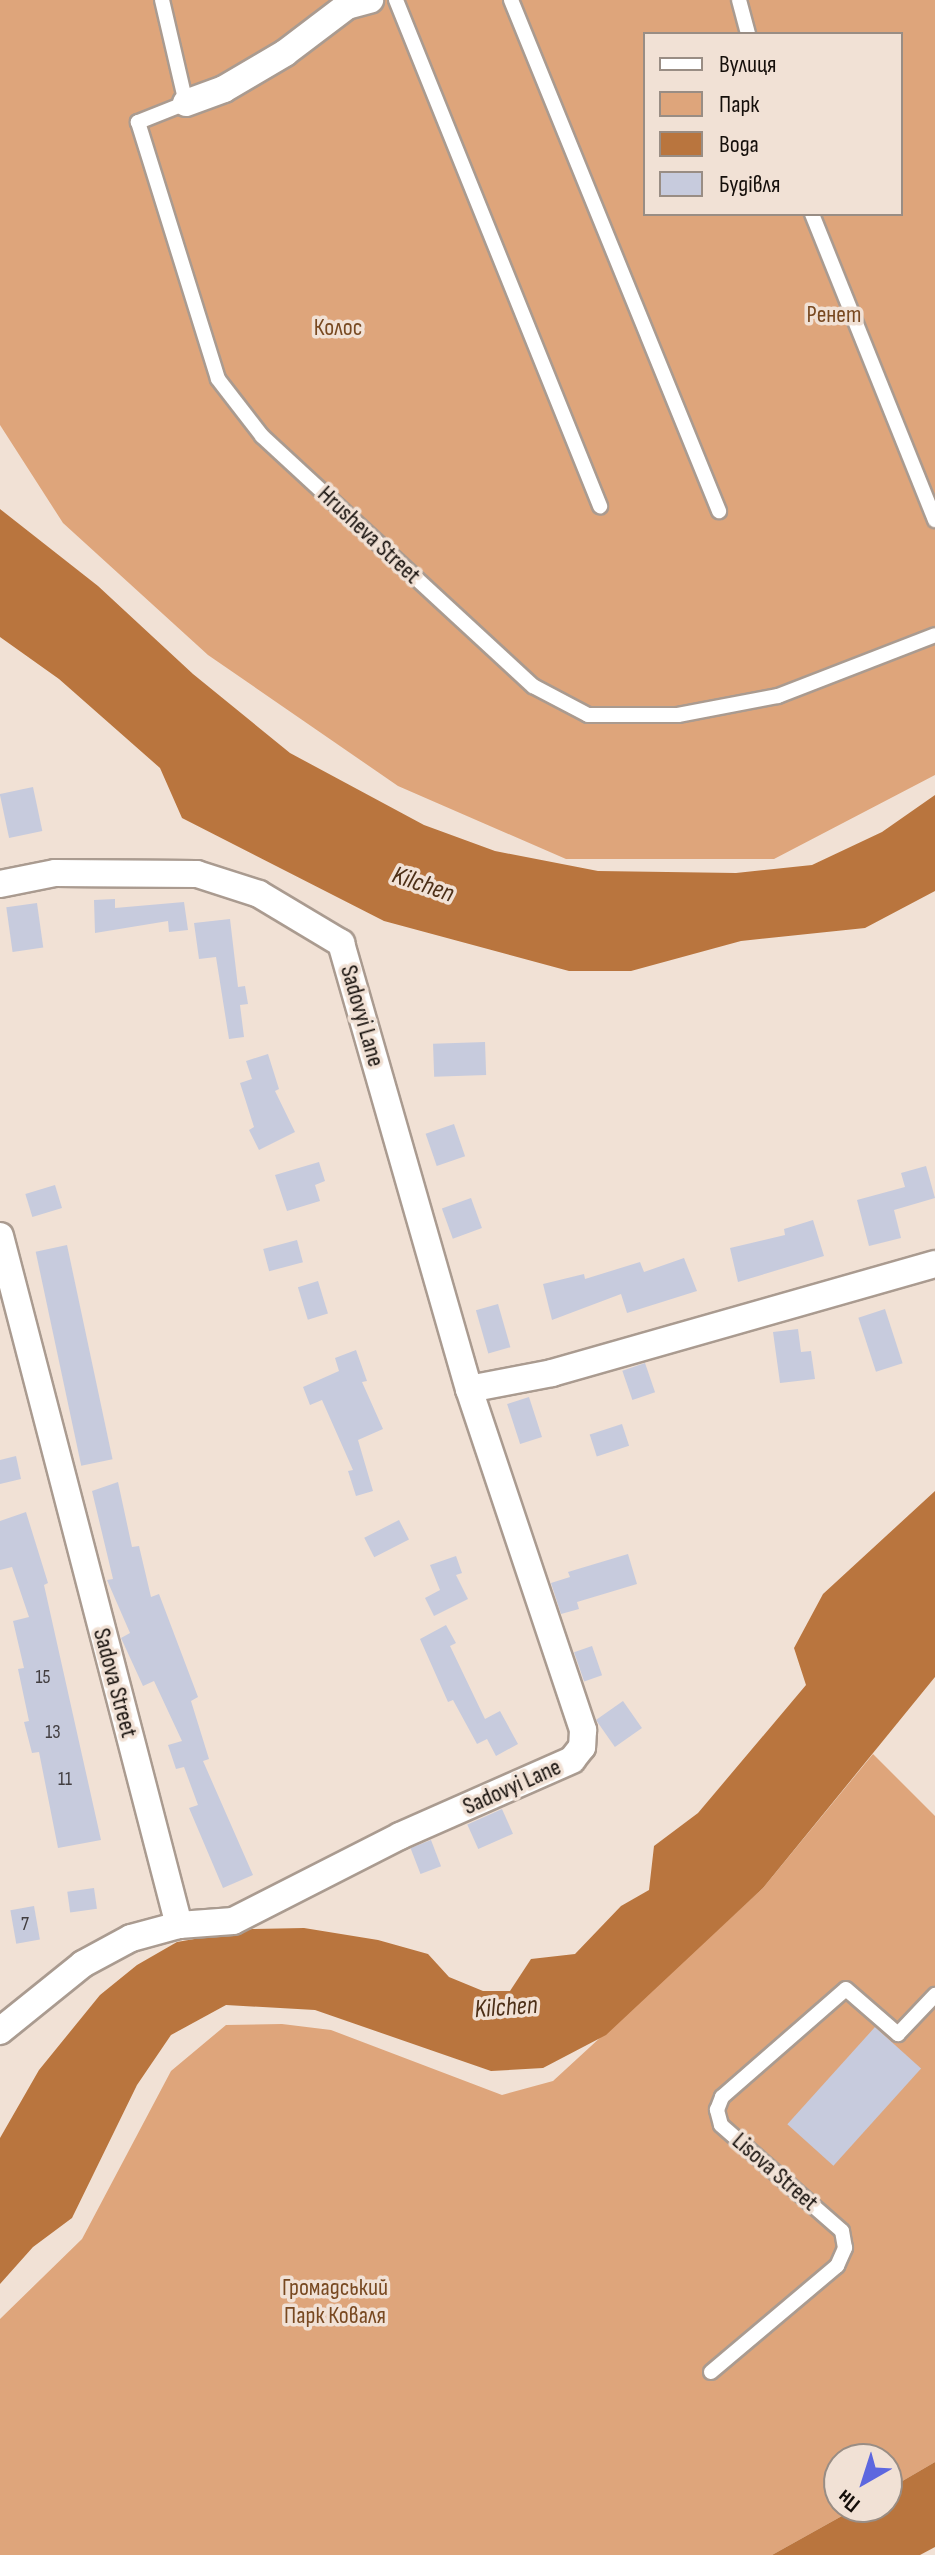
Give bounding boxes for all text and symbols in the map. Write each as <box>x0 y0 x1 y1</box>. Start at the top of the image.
legend <box>643 32 903 216</box>
text: Вулиця <box>719 50 777 79</box>
text: Парк <box>719 90 759 119</box>
text: Вода <box>719 130 759 159</box>
text: Будівля <box>719 170 780 199</box>
park label: Ренет <box>807 301 861 329</box>
park label: Колос <box>314 314 362 342</box>
street label: Hrusheva Street <box>312 480 426 590</box>
water label: Kilchen <box>388 860 458 910</box>
street label: Sadovyi Lane <box>334 962 390 1070</box>
street label: Sadova Street <box>87 1625 143 1741</box>
house number: 15 <box>35 1665 51 1689</box>
house number: 13 <box>45 1720 61 1744</box>
street label: Sadovyi Lane <box>459 1753 565 1821</box>
house number: 11 <box>58 1767 72 1791</box>
house number: 7 <box>21 1912 29 1936</box>
water label: Kilchen <box>473 1990 539 2026</box>
street label: Lisova Street <box>726 2127 824 2217</box>
park label: Громадський Парк Коваля <box>282 2274 388 2330</box>
north arrow <box>823 2443 903 2523</box>
text: Пн <box>832 2483 866 2518</box>

